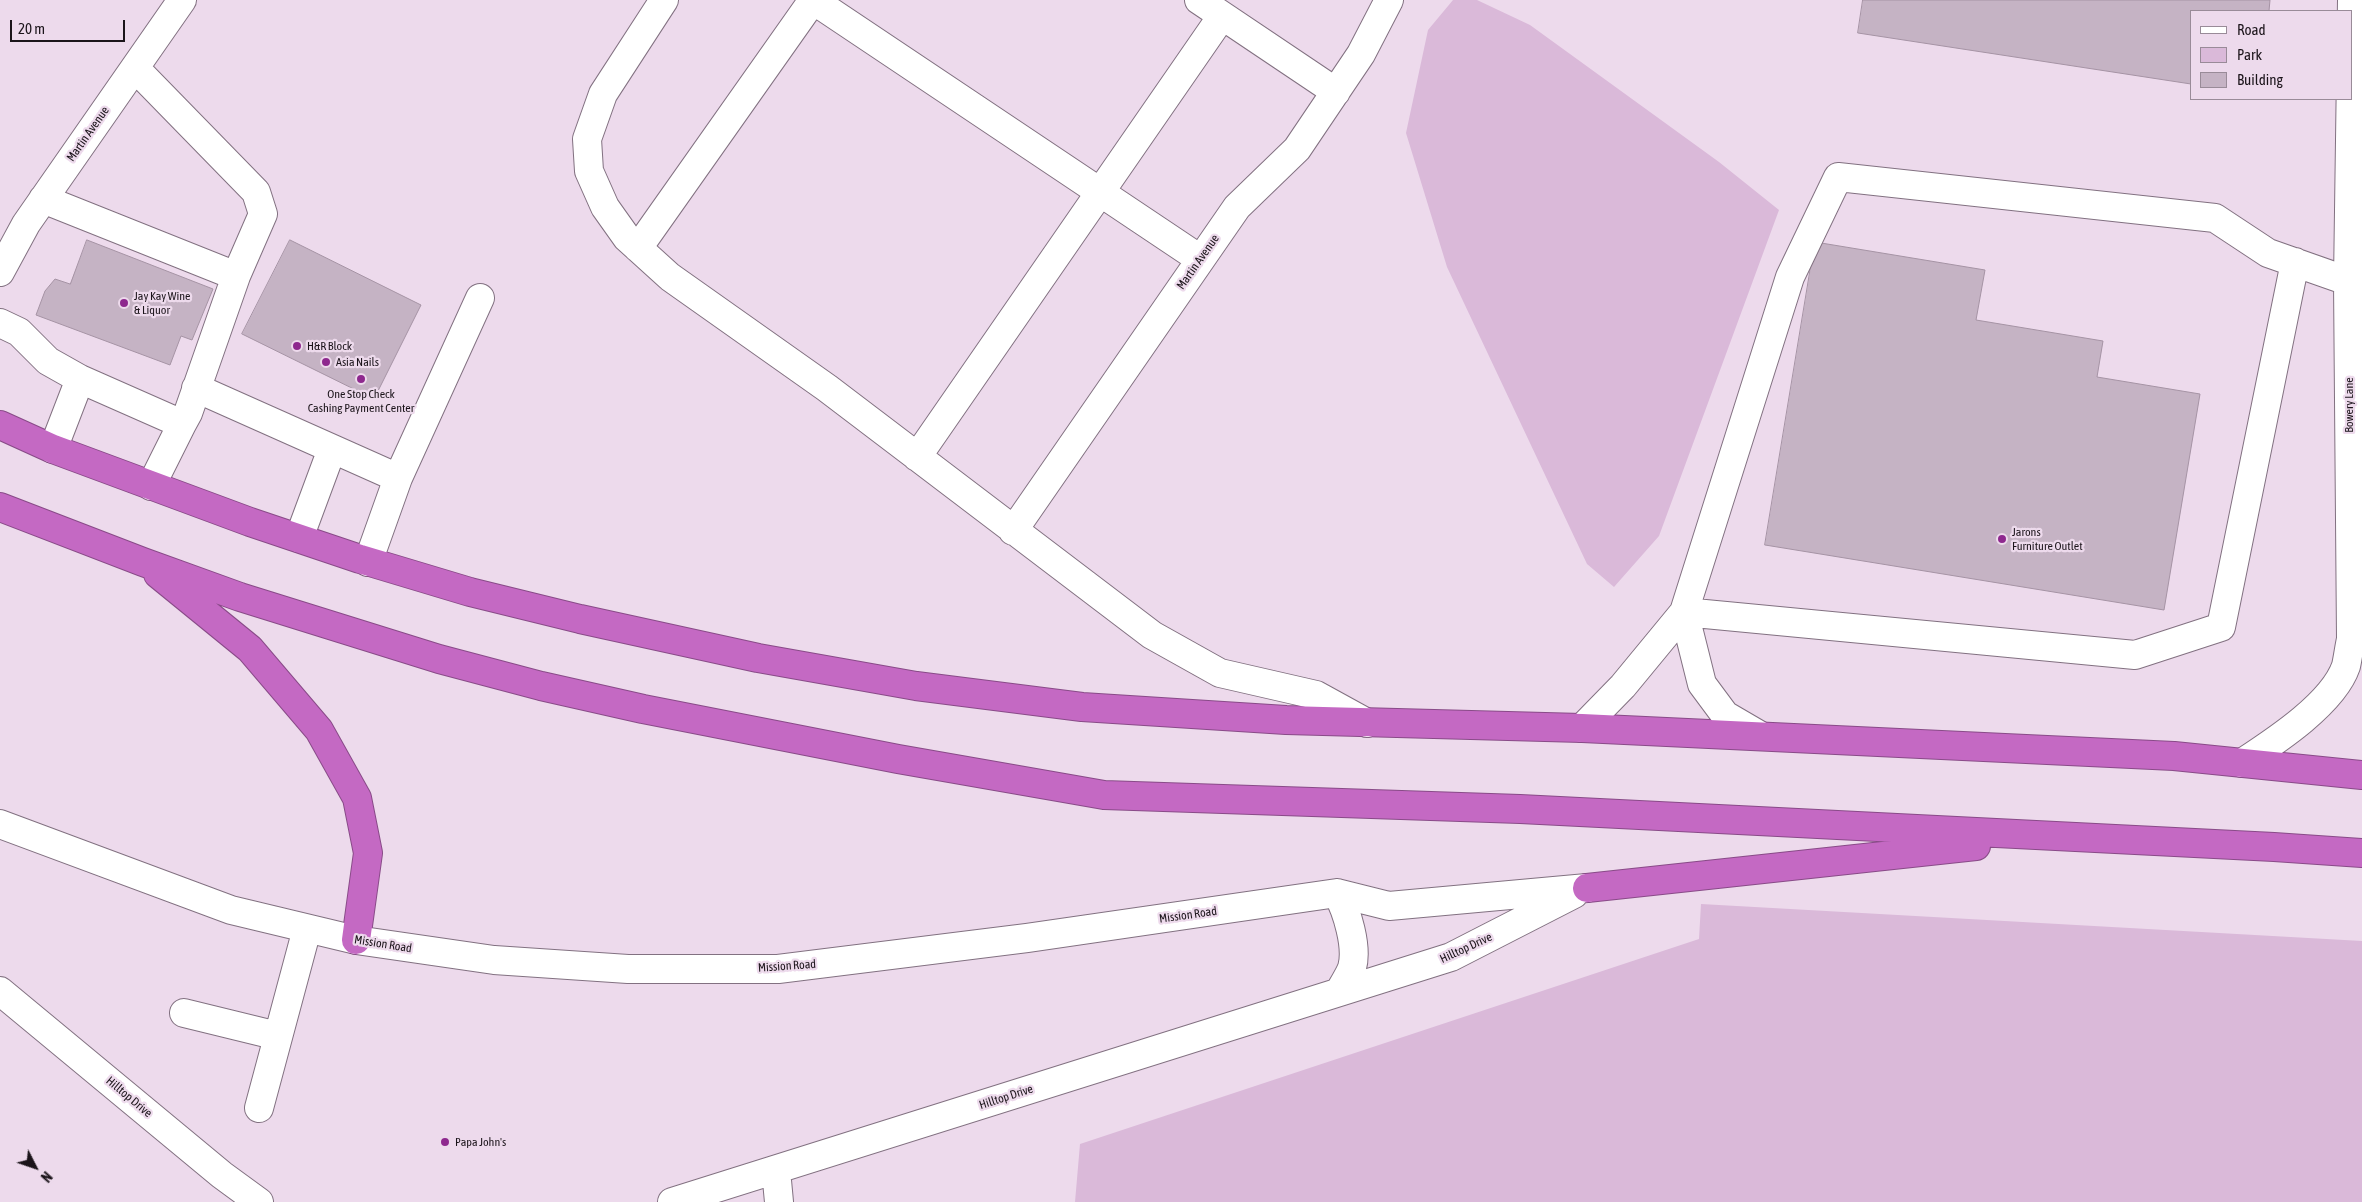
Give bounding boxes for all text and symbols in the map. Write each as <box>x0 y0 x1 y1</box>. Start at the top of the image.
scale bar <box>12 10 128 42</box>
legend <box>2190 10 2352 100</box>
text: 20 m <box>18 20 45 37</box>
text: Road <box>2237 21 2266 38</box>
text: Park <box>2237 46 2262 63</box>
text: Building <box>2237 71 2283 88</box>
street label: Martin Avenue <box>64 104 112 164</box>
street label: Martin Avenue <box>1174 232 1222 292</box>
place label: Jay Kay Wine & Liquor <box>134 289 191 317</box>
marker: Jay Kay Wine & Liquor <box>118 297 130 309</box>
place label: H&R Block <box>307 339 352 353</box>
marker: H&R Block <box>291 340 303 352</box>
place label: Asia Nails <box>336 355 379 369</box>
marker: Asia Nails <box>320 356 332 368</box>
marker: One Stop Check Cashing Payment Center <box>355 373 367 385</box>
street label: Bowery Lane <box>2342 377 2356 433</box>
place label: One Stop Check Cashing Payment Center <box>308 387 414 415</box>
place label: Jarons Furniture Outlet <box>2012 525 2083 553</box>
marker: Jarons Furniture Outlet <box>1996 533 2008 545</box>
street label: Mission Road <box>1158 904 1218 926</box>
street label: Hilltop Drive <box>1438 930 1494 966</box>
street label: Mission Road <box>353 932 413 956</box>
street label: Mission Road <box>758 957 816 975</box>
street label: Hilltop Drive <box>103 1074 155 1120</box>
street label: Hilltop Drive <box>977 1082 1035 1112</box>
place label: Papa John's <box>455 1135 506 1149</box>
marker: Papa John's <box>439 1136 451 1148</box>
north arrow <box>10 1142 60 1192</box>
text: N <box>38 1168 55 1185</box>

